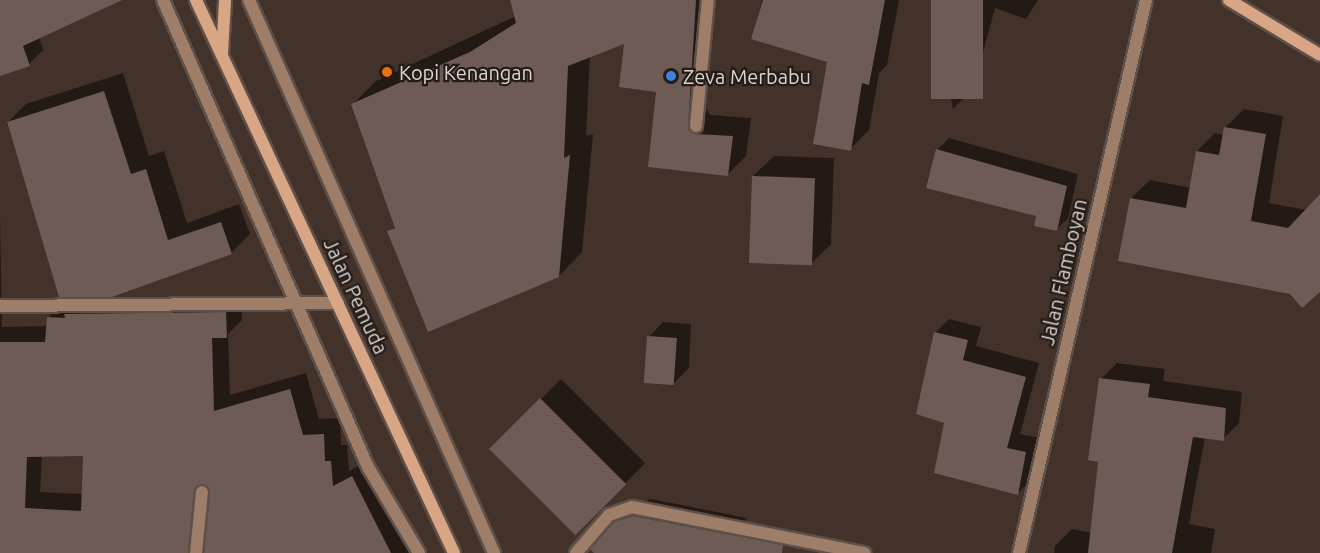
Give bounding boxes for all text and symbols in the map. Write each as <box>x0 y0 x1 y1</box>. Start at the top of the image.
place label: Kopi Kenangan <box>399 60 533 84</box>
place label: Zeva Merbabu <box>683 64 811 88</box>
marker: Kopi Kenangan <box>380 65 394 79</box>
marker: Zeva Merbabu <box>664 69 678 83</box>
street label: Jalan Flamboyan <box>1034 196 1092 348</box>
street label: Jalan Pemuda <box>319 234 393 358</box>

